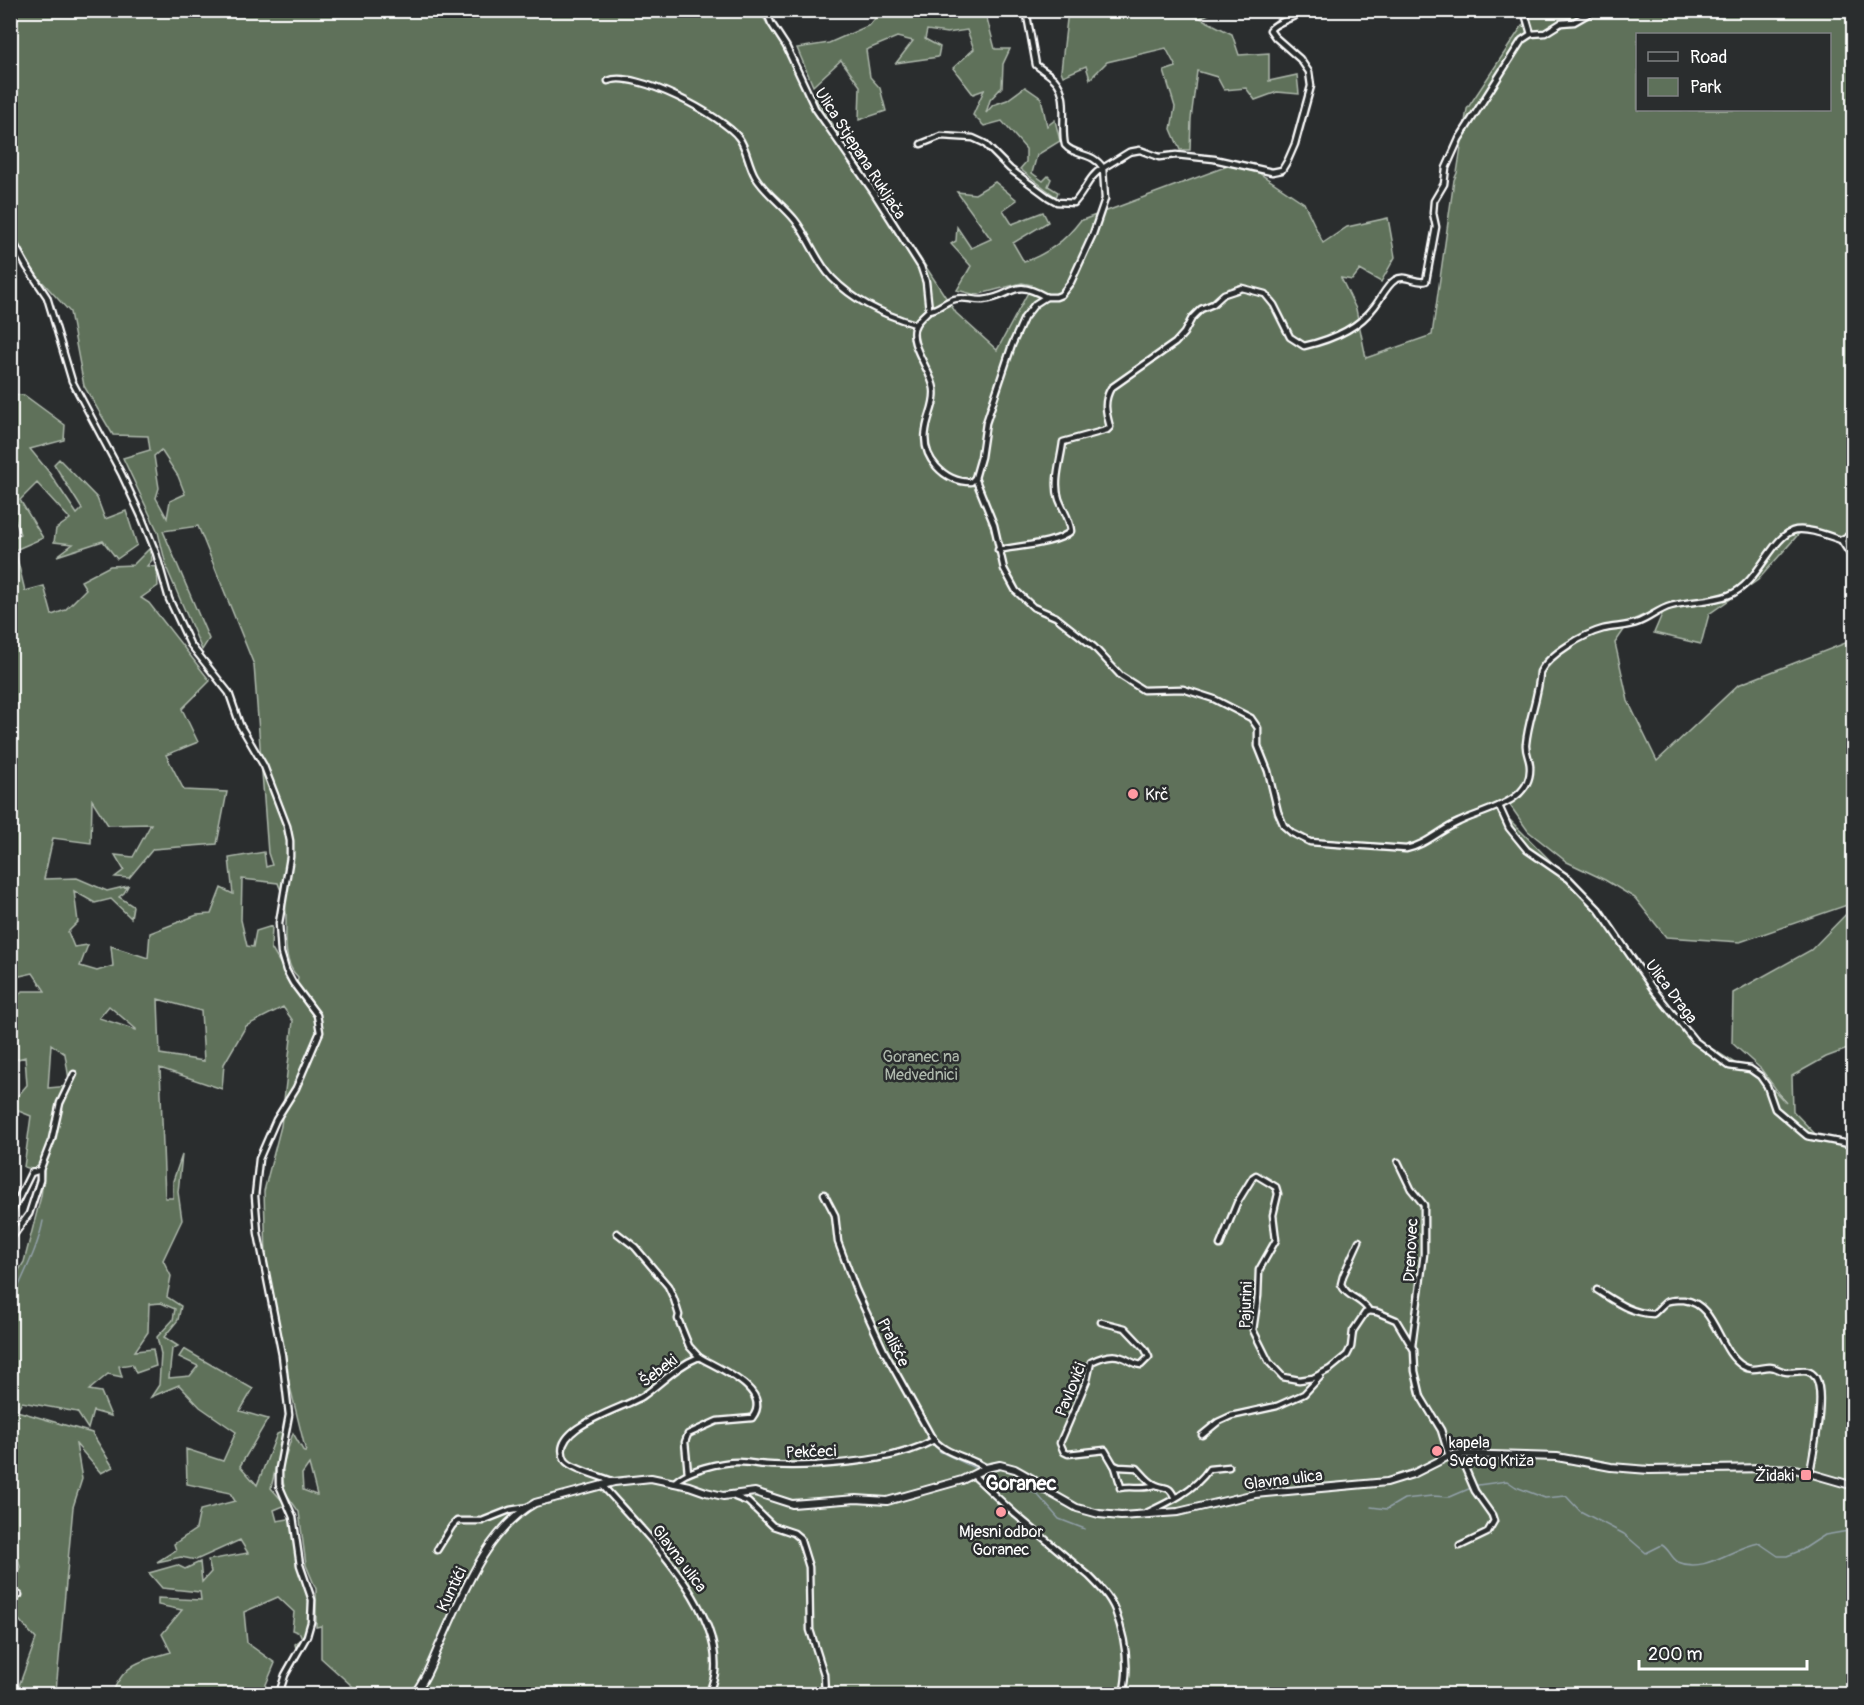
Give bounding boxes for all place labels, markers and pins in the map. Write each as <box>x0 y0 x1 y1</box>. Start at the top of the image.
place label: Krč <box>1145 785 1169 805</box>
marker: Krč <box>1126 787 1140 801</box>
place label: kapela Svetog Križa <box>1449 1433 1534 1471</box>
marker: kapela Svetog Križa <box>1430 1444 1444 1458</box>
place label: Židaki <box>1755 1466 1794 1486</box>
marker: Židaki <box>1799 1468 1813 1482</box>
marker: Mjesni odbor Goranec <box>994 1505 1008 1519</box>
place label: Mjesni odbor Goranec <box>959 1522 1043 1560</box>

